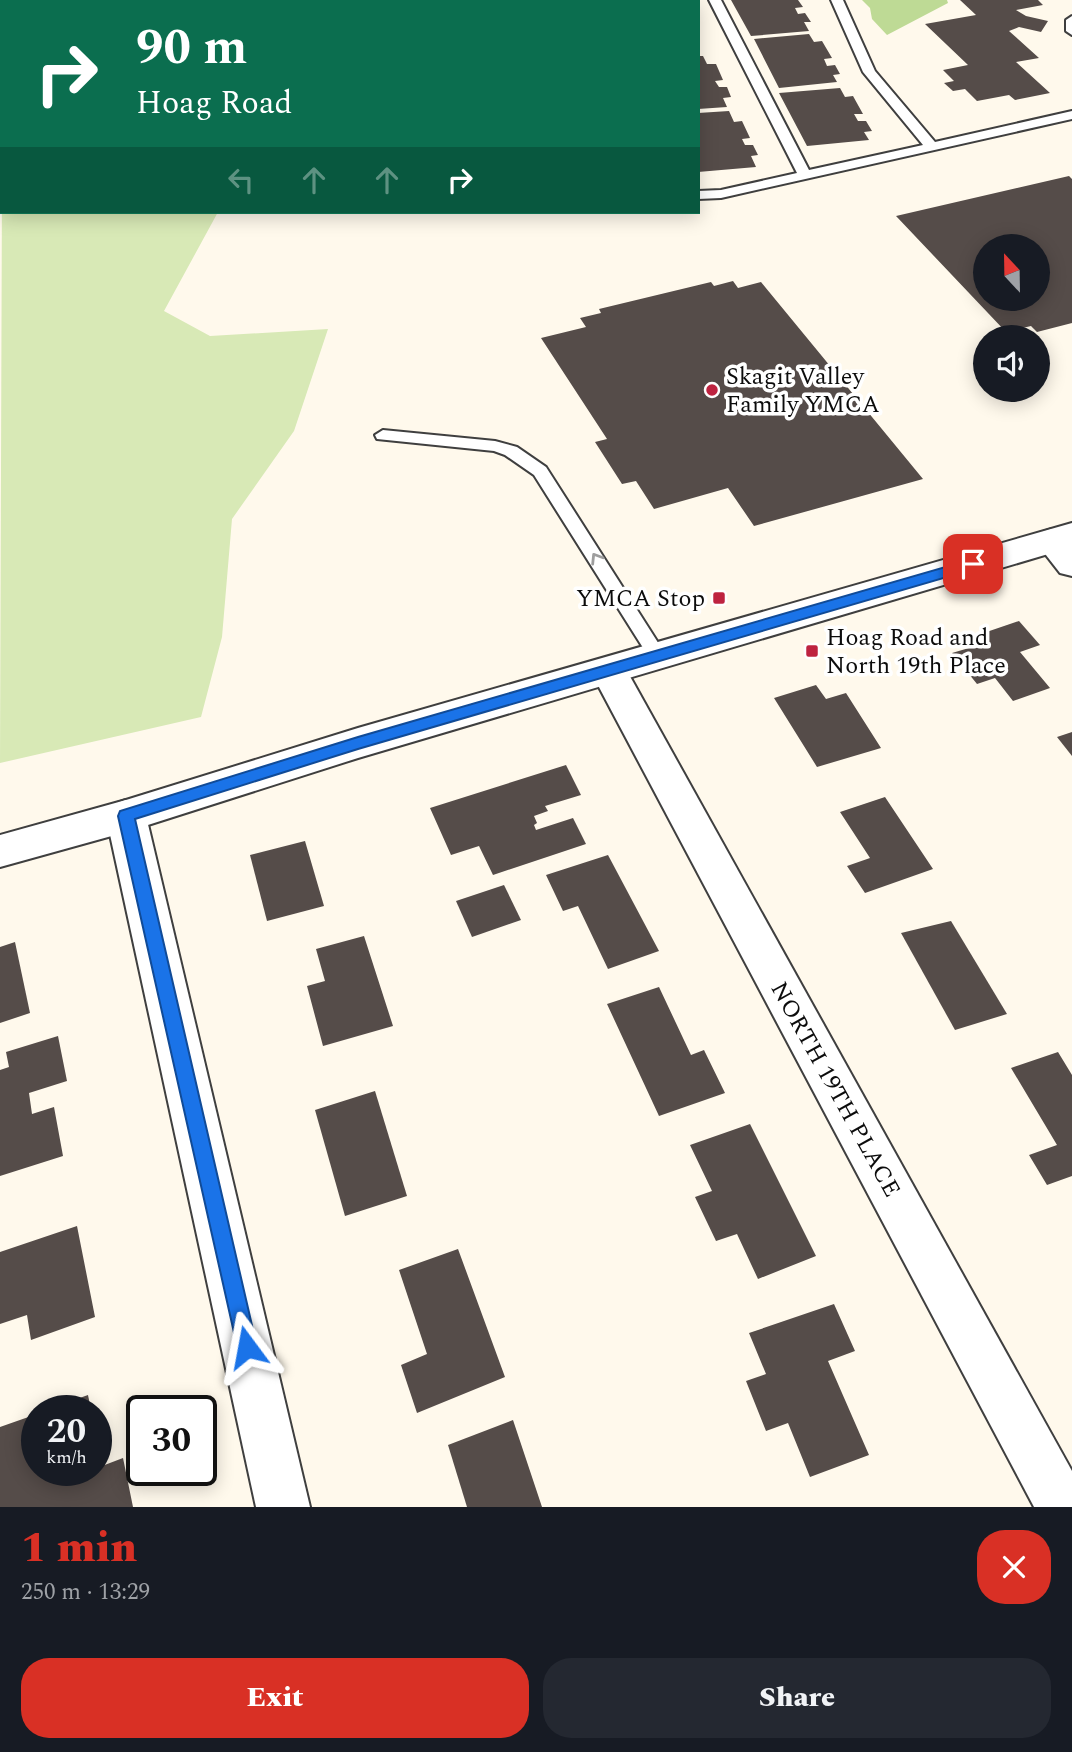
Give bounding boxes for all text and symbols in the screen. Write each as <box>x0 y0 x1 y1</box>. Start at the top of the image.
text: 90 m <box>136 11 247 86</box>
icon: right <box>21 28 112 119</box>
text: Hoag Road <box>136 79 292 128</box>
icon: left <box>222 161 260 199</box>
icon: ahead <box>295 161 333 199</box>
icon: ahead <box>368 161 406 199</box>
icon: right <box>441 161 479 199</box>
north arrow <box>973 234 1050 312</box>
map controls <box>973 234 1050 402</box>
button: sound <box>973 325 1050 402</box>
place label: Skagit Valley Family YMCA <box>726 359 880 423</box>
marker: Skagit Valley Family YMCA <box>704 382 720 398</box>
pin <box>943 534 1003 594</box>
icon: arrive <box>954 545 992 583</box>
one-way arrow <box>591 553 604 566</box>
place label: YMCA Stop <box>576 581 705 617</box>
marker: YMCA Stop <box>711 590 727 606</box>
place label: Hoag Road and North 19th Place <box>826 620 1006 684</box>
marker: Hoag Road and North 19th Place <box>804 643 820 659</box>
street label: NORTH 19TH PLACE <box>761 975 909 1204</box>
position arrow <box>210 1310 284 1384</box>
speed limit sign: 30 <box>126 1395 217 1486</box>
text: 20 <box>47 1405 86 1458</box>
text: km/h <box>46 1444 87 1471</box>
text: 1 min <box>21 1517 137 1580</box>
button: close <box>977 1530 1051 1604</box>
text: 250 m · 13:29 <box>21 1575 150 1610</box>
button: Exit <box>21 1658 529 1738</box>
button: Share <box>543 1658 1051 1738</box>

